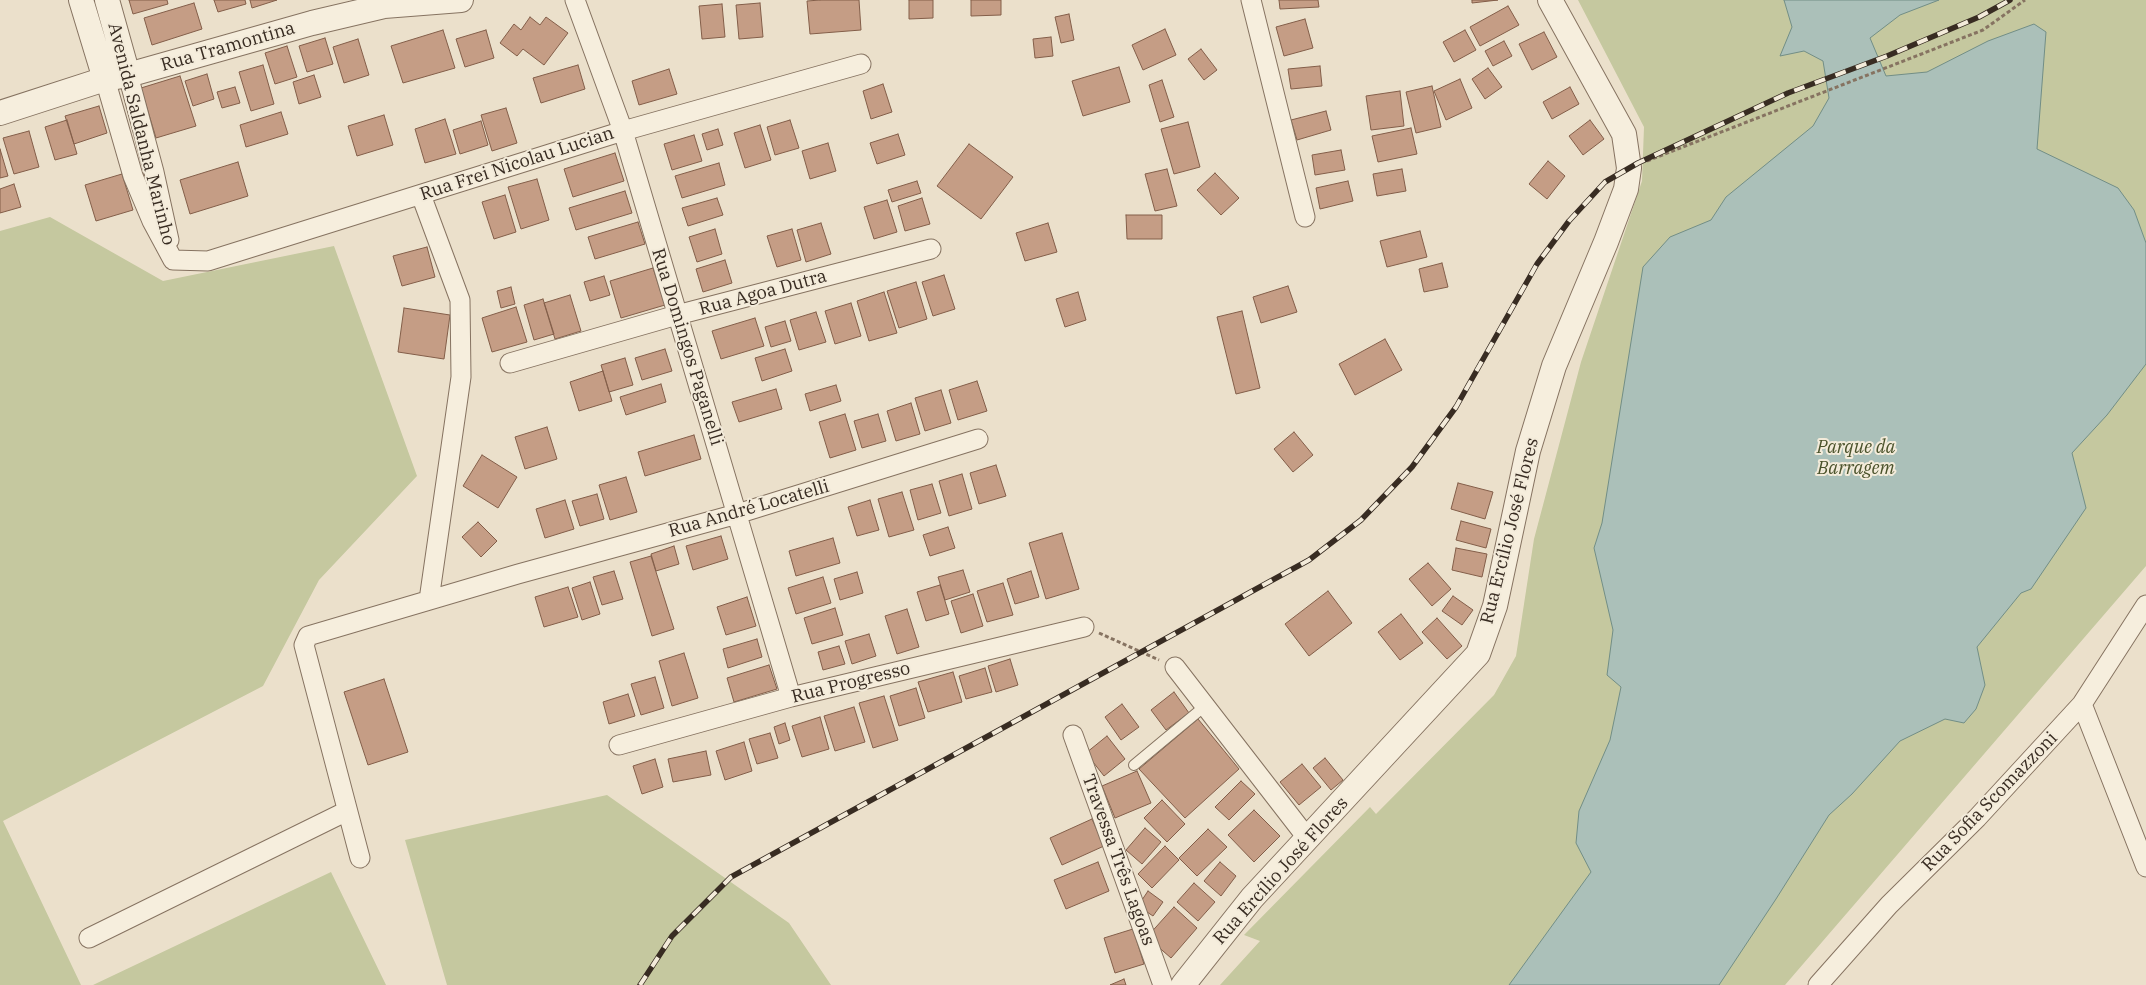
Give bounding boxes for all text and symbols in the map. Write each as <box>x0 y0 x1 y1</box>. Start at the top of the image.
street label: Rua Tramontina <box>158 18 298 76</box>
street label: Avenida Saldanha Marinho <box>103 21 179 247</box>
street label: Rua Frei Nicolau Lucian <box>417 122 617 206</box>
street label: Rua Domingos Paganelli <box>647 246 727 448</box>
street label: Rua Agoa Dutra <box>697 266 829 320</box>
street label: Rua Ercílio José Flores <box>1476 436 1544 626</box>
park label: Parque da Barragem <box>1817 437 1895 479</box>
street label: Rua André Locatelli <box>666 476 832 542</box>
street label: Rua Progresso <box>790 658 912 708</box>
street label: Rua Sofia Scomazzoni <box>1918 728 2062 876</box>
street label: Travessa Três Lagoas <box>1077 771 1159 949</box>
street label: Rua Ercílio José Flores <box>1209 793 1353 949</box>

